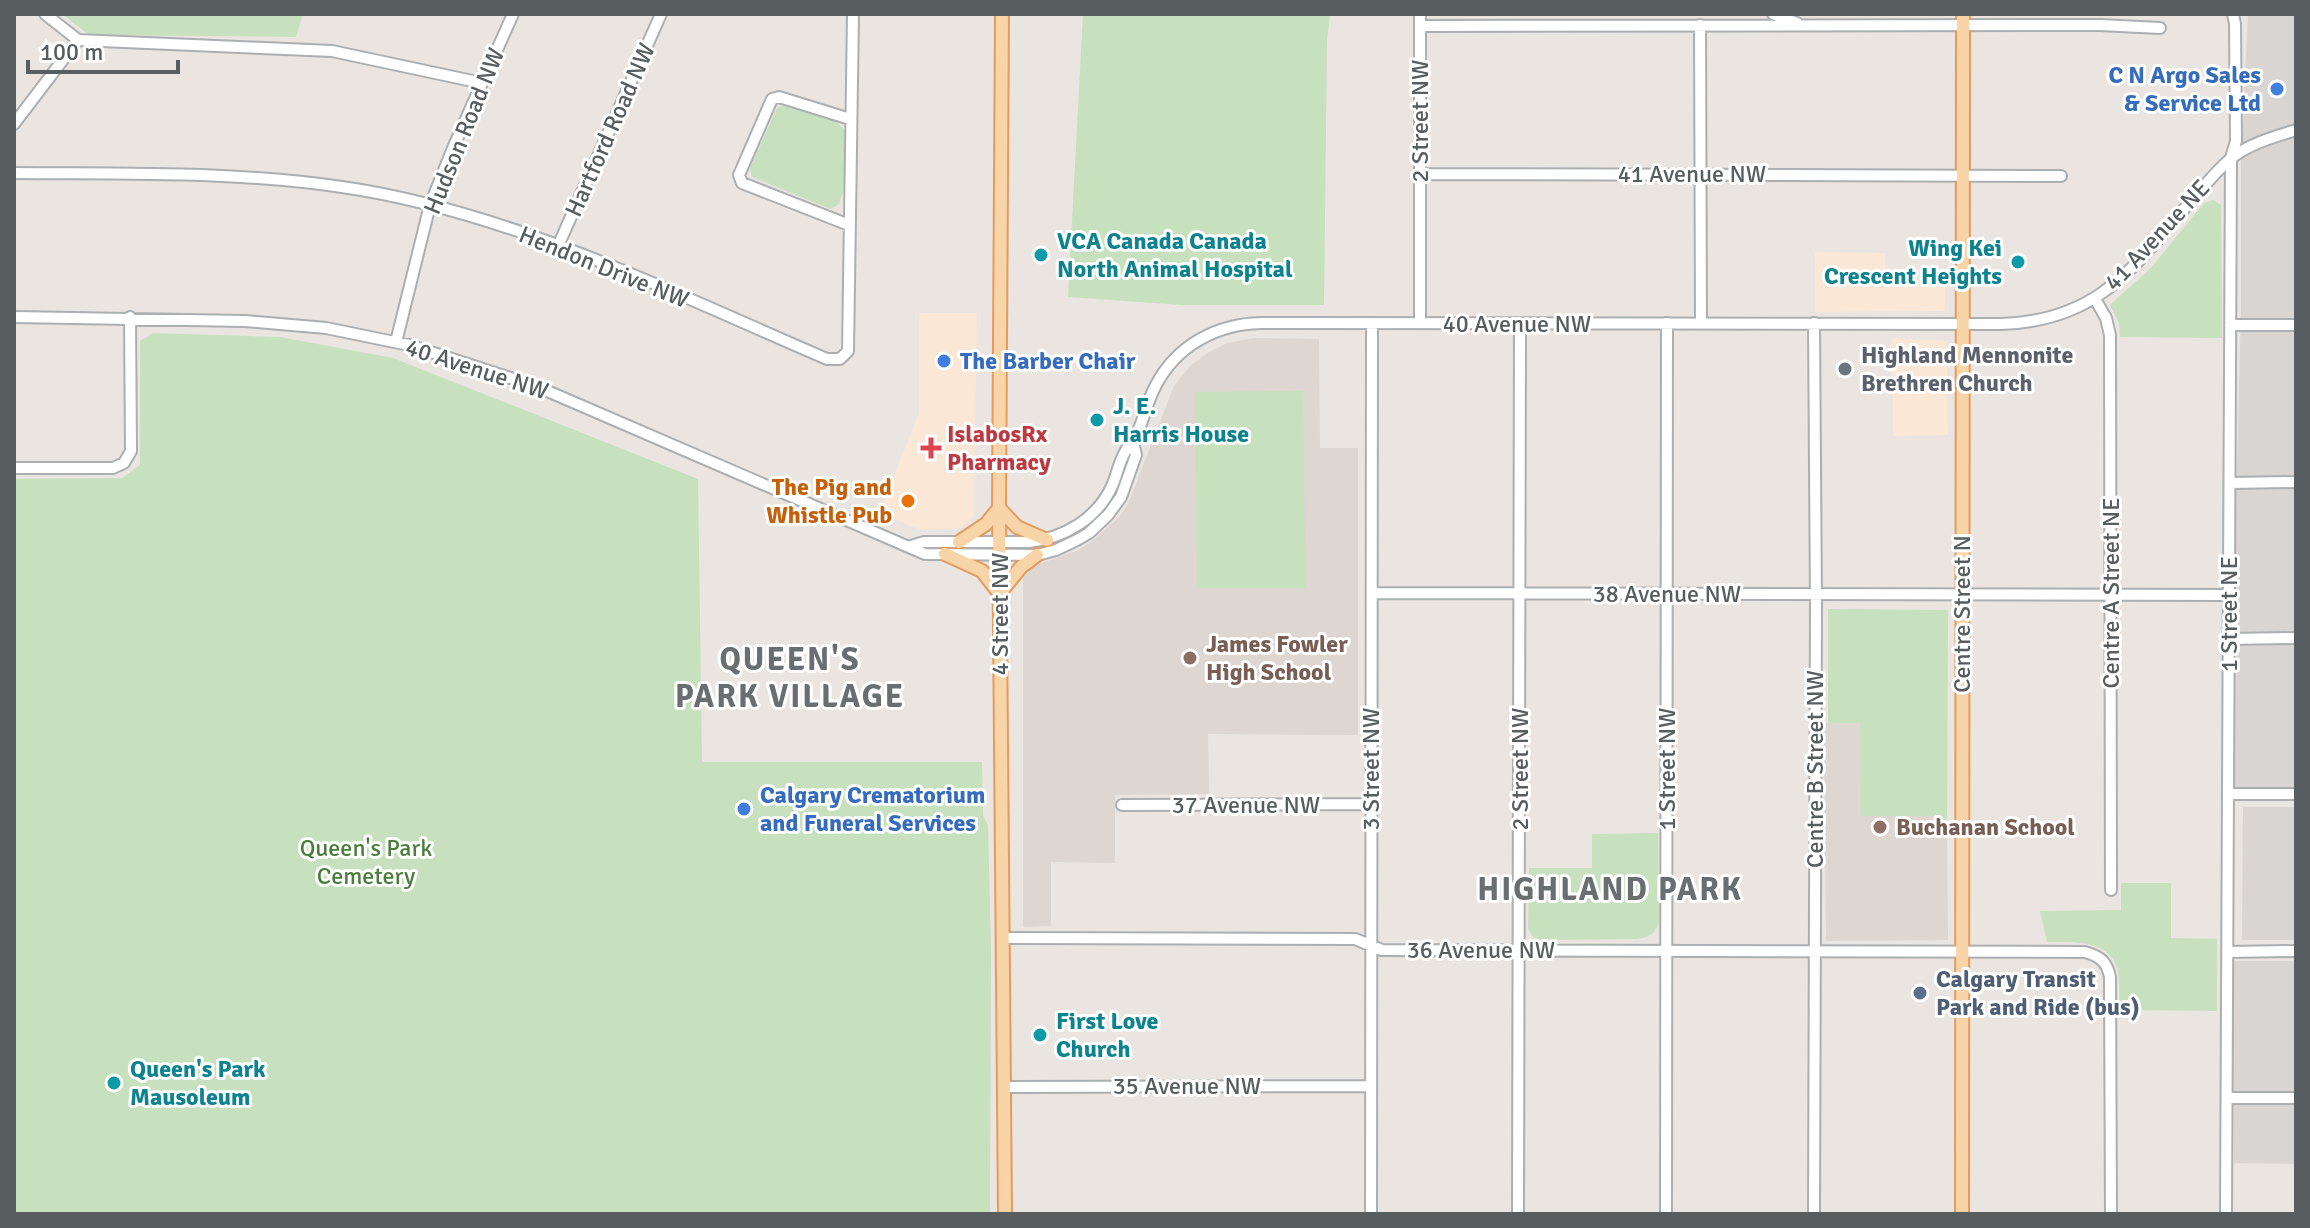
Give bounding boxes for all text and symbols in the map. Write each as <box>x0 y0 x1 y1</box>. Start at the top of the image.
scale bar <box>28 24 178 74</box>
text: 100 m <box>40 37 103 67</box>
street label: Hartford Road NW <box>558 39 662 221</box>
street label: Hudson Road NW <box>417 43 511 219</box>
street label: 2 Street NW <box>1405 60 1435 182</box>
place label: C N Argo Sales & Service Ltd <box>2108 60 2261 118</box>
marker: C N Argo Sales & Service Ltd <box>2268 80 2286 98</box>
street label: 41 Avenue NW <box>1618 159 1766 189</box>
street label: 41 Avenue NE <box>2098 173 2216 297</box>
street label: Hendon Drive NW <box>515 219 693 315</box>
place label: VCA Canada Canada North Animal Hospital <box>1057 226 1293 284</box>
place label: Wing Kei Crescent Heights <box>1824 233 2002 291</box>
marker: VCA Canada Canada North Animal Hospital <box>1032 246 1050 264</box>
marker: Wing Kei Crescent Heights <box>2009 253 2027 271</box>
street label: 40 Avenue NW <box>1443 309 1591 339</box>
street label: 40 Avenue NW <box>402 332 552 406</box>
place label: Highland Mennonite Brethren Church <box>1861 340 2073 398</box>
place label: The Barber Chair <box>960 346 1136 376</box>
marker: The Barber Chair <box>935 352 953 370</box>
marker: Highland Mennonite Brethren Church <box>1836 360 1854 378</box>
place label: J. E. Harris House <box>1113 391 1249 449</box>
marker: J. E. Harris House <box>1088 411 1106 429</box>
place label: IslabosRx Pharmacy <box>947 419 1051 477</box>
marker: IslabosRx Pharmacy <box>922 439 940 457</box>
place label: The Pig and Whistle Pub <box>766 472 892 530</box>
marker: The Pig and Whistle Pub <box>899 492 917 510</box>
street label: Centre A Street NE <box>2096 497 2126 689</box>
street label: Centre Street N <box>1947 535 1977 693</box>
street label: 4 Street NW <box>985 553 1015 675</box>
street label: 1 Street NE <box>2214 556 2244 672</box>
street label: 38 Avenue NW <box>1593 579 1741 609</box>
place label: James Fowler High School <box>1206 629 1348 687</box>
district label: QUEEN'S PARK VILLAGE <box>675 640 905 716</box>
marker: James Fowler High School <box>1181 649 1199 667</box>
street label: Centre B Street NW <box>1800 670 1830 868</box>
street label: 3 Street NW <box>1356 708 1386 830</box>
street label: 2 Street NW <box>1505 708 1535 830</box>
street label: 1 Street NW <box>1652 708 1682 830</box>
place label: Calgary Crematorium and Funeral Services <box>760 780 985 838</box>
street label: 37 Avenue NW <box>1172 790 1320 820</box>
marker: Calgary Crematorium and Funeral Services <box>735 800 753 818</box>
place label: Buchanan School <box>1896 812 2075 842</box>
marker: Buchanan School <box>1871 818 1889 836</box>
park label: Queen's Park Cemetery <box>300 833 432 891</box>
district label: HIGHLAND PARK <box>1477 870 1743 909</box>
street label: 36 Avenue NW <box>1407 935 1555 965</box>
place label: Calgary Transit Park and Ride (bus) <box>1936 964 2140 1022</box>
marker: Calgary Transit Park and Ride (bus) <box>1911 984 1929 1002</box>
place label: First Love Church <box>1056 1006 1158 1064</box>
marker: First Love Church <box>1031 1026 1049 1044</box>
place label: Queen's Park Mausoleum <box>130 1054 266 1112</box>
street label: 35 Avenue NW <box>1113 1071 1261 1101</box>
marker: Queen's Park Mausoleum <box>105 1074 123 1092</box>

